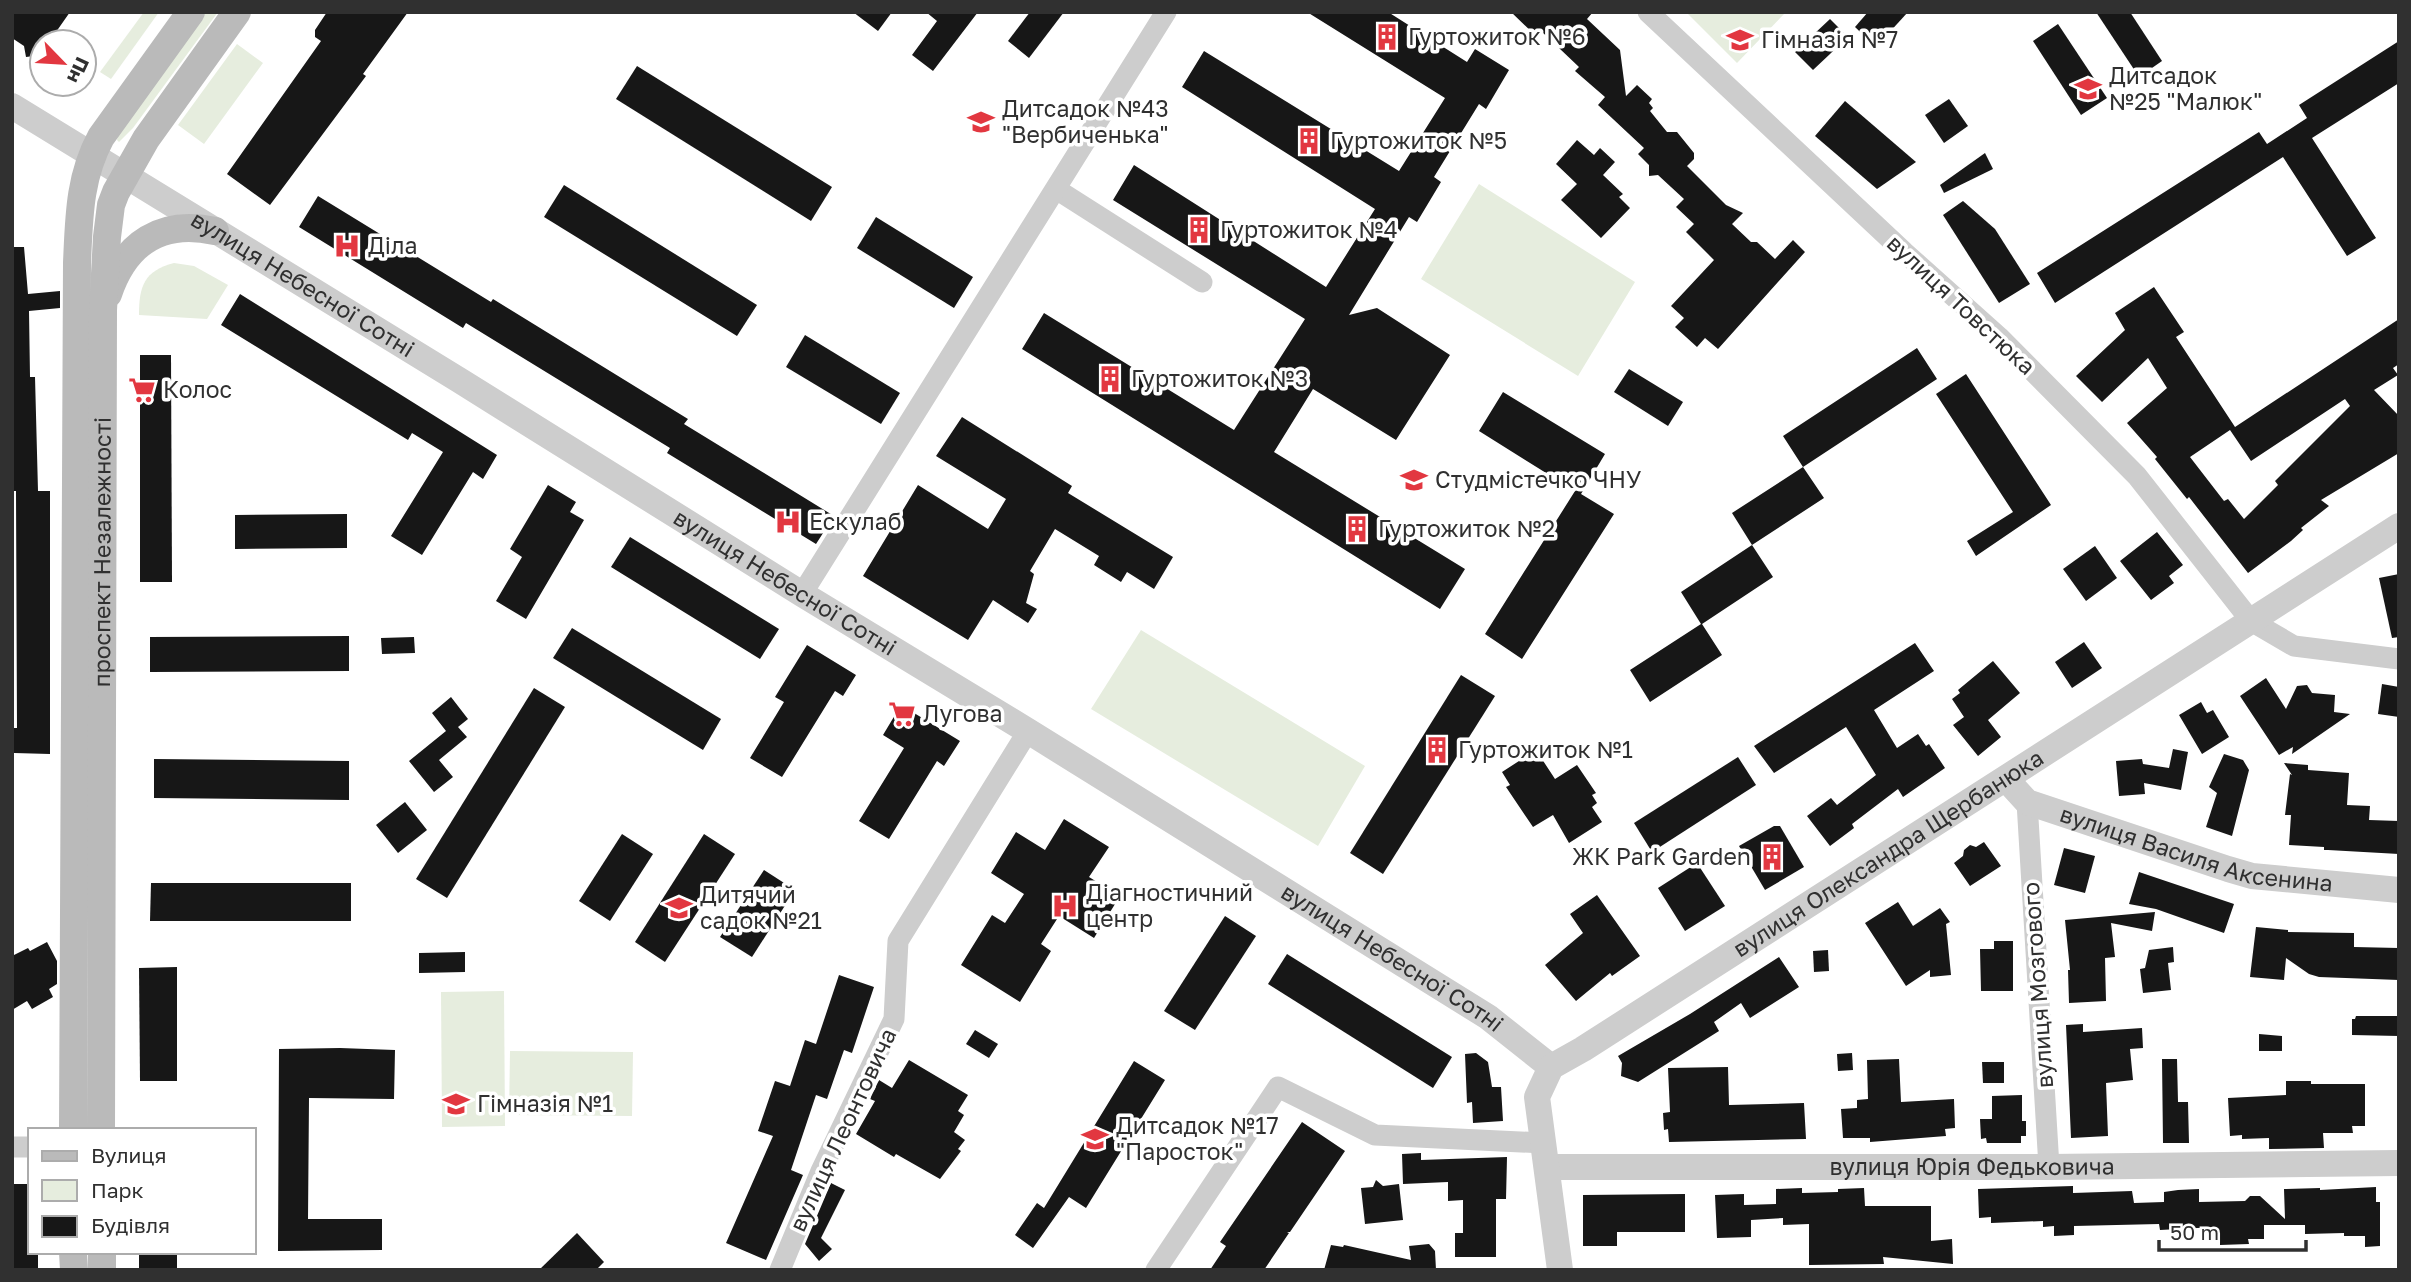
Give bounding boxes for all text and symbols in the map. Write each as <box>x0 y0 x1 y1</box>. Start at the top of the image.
building icon: Гуртожиток №6 <box>1372 22 1402 52</box>
place label: Гуртожиток №6 <box>1408 22 1586 50</box>
school or university icon: Гімназія №7 <box>1725 25 1755 55</box>
place label: Гімназія №7 <box>1761 25 1898 53</box>
north arrow <box>28 28 98 98</box>
text: Пн <box>63 54 95 87</box>
place label: Дитсадок №25 "Малюк" <box>2109 61 2262 115</box>
school or university icon: Дитсадок №25 "Малюк" <box>2073 74 2103 104</box>
place label: Дитсадок №43 "Вербиченька" <box>1002 94 1169 148</box>
school or university icon: Дитсадок №43 "Вербиченька" <box>966 107 996 137</box>
building icon: Гуртожиток №5 <box>1294 126 1324 156</box>
place label: Гуртожиток №5 <box>1330 126 1507 154</box>
street label: вулиця Небесної Сотні <box>186 204 420 362</box>
building icon: Гуртожиток №4 <box>1184 215 1214 245</box>
place label: Гуртожиток №4 <box>1220 215 1398 243</box>
street label: вулиця Товстюка <box>1882 228 2042 380</box>
hospital icon: Діла <box>332 231 362 261</box>
place label: Діла <box>368 231 417 259</box>
building icon: Гуртожиток №3 <box>1095 364 1125 394</box>
place label: Гуртожиток №3 <box>1131 364 1308 392</box>
supermarket icon: Колос <box>127 375 157 405</box>
place label: Колос <box>163 375 232 403</box>
street label: проспект Незалежності <box>87 417 116 687</box>
school or university icon: Студмістечко ЧНУ <box>1399 465 1429 495</box>
place label: Студмістечко ЧНУ <box>1435 465 1642 493</box>
street label: вулиця Небесної Сотні <box>669 502 902 661</box>
hospital icon: Ескулаб <box>773 507 803 537</box>
place label: Ескулаб <box>809 507 901 535</box>
building icon: Гуртожиток №2 <box>1342 514 1372 544</box>
place label: Гуртожиток №2 <box>1378 514 1555 542</box>
supermarket icon: Лугова <box>887 699 917 729</box>
place label: Лугова <box>923 699 1002 727</box>
building icon: Гуртожиток №1 <box>1422 735 1452 765</box>
place label: Гуртожиток №1 <box>1458 735 1633 763</box>
street label: вулиця Олександра Щербанюка <box>1727 743 2048 962</box>
street label: вулиця Василя Аксенина <box>2057 799 2334 897</box>
place label: ЖК Park Garden <box>1572 842 1751 870</box>
building icon: ЖК Park Garden <box>1757 842 1787 872</box>
street label: вулиця Небесної Сотні <box>1277 877 1510 1037</box>
place label: Діагностичний центр <box>1086 878 1253 932</box>
place label: Дитячий садок №21 <box>700 880 822 934</box>
street label: вулиця Мозгового <box>2016 881 2058 1089</box>
hospital icon: Діагностичний центр <box>1050 891 1080 921</box>
school or university icon: Дитячий садок №21 <box>664 893 694 923</box>
street label: вулиця Леонтовича <box>783 1023 901 1236</box>
school or university icon: Гімназія №1 <box>441 1089 471 1119</box>
place label: Гімназія №1 <box>477 1089 613 1117</box>
place label: Дитсадок №17 "Паросток" <box>1116 1111 1279 1165</box>
school or university icon: Дитсадок №17 "Паросток" <box>1080 1124 1110 1154</box>
legend <box>28 1128 256 1254</box>
text: Вулиця <box>91 1142 167 1168</box>
street label: вулиця Юрія Федьковича <box>1829 1151 2115 1180</box>
text: Парк <box>91 1177 144 1203</box>
scale bar <box>2159 1208 2306 1252</box>
text: Будівля <box>91 1212 170 1238</box>
text: 50 m <box>2170 1219 2219 1245</box>

